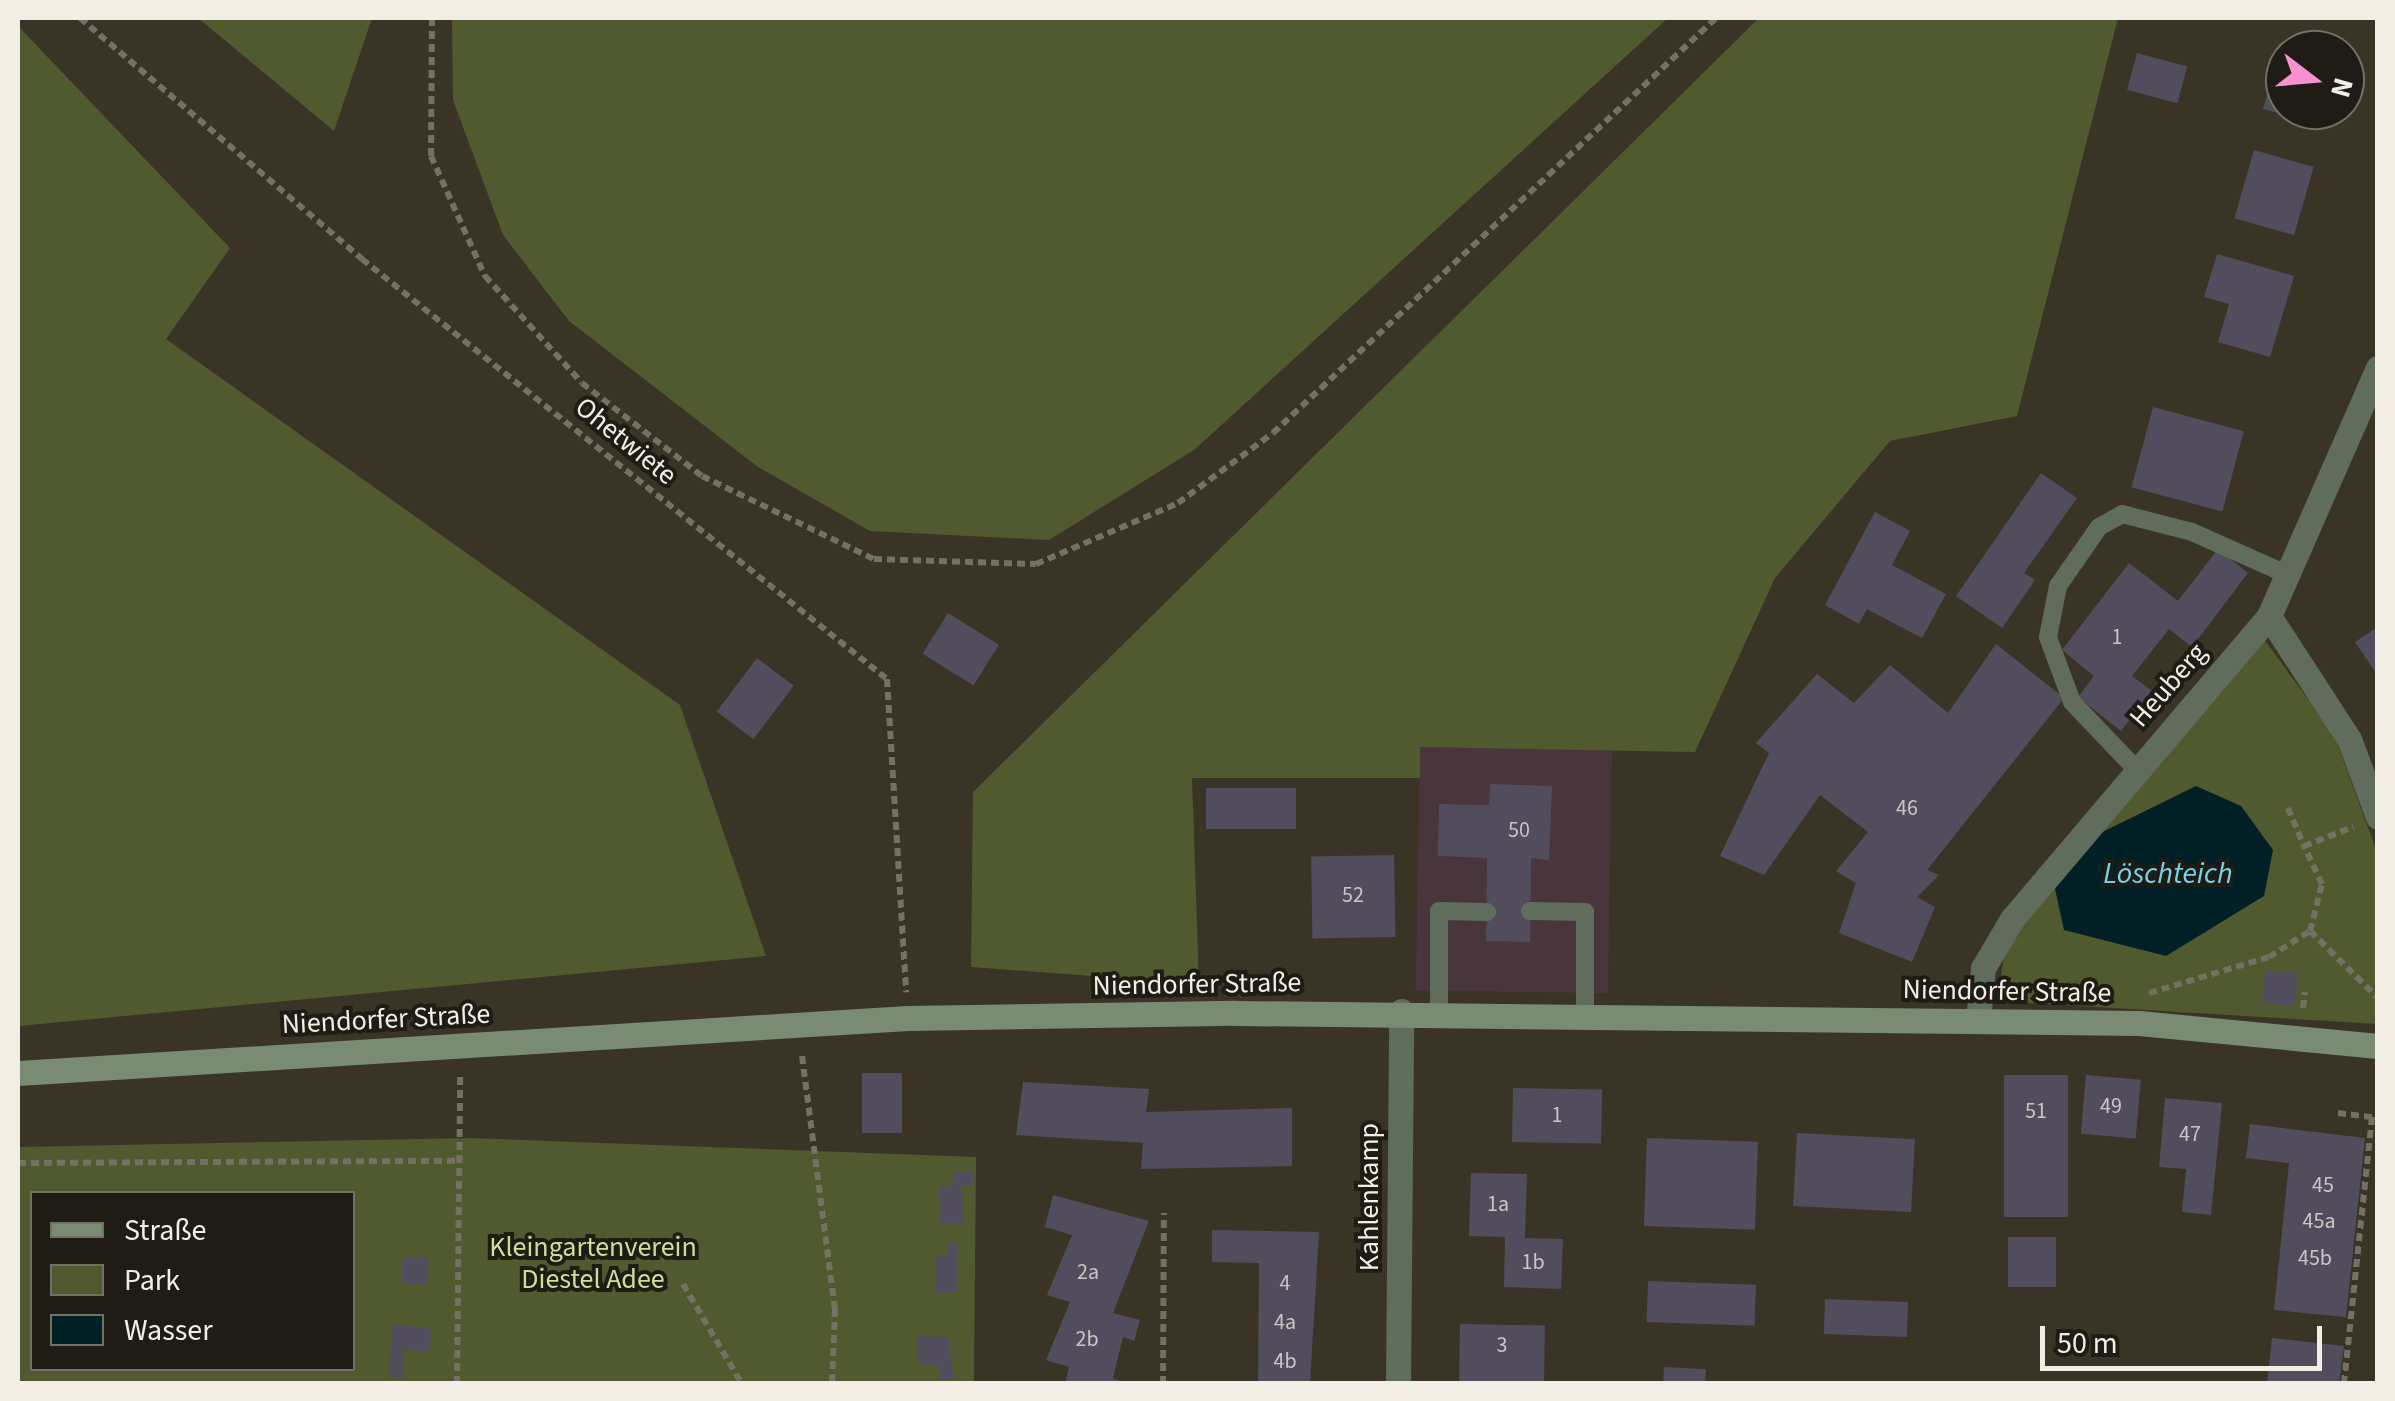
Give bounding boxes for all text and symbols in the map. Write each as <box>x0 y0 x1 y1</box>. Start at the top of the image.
north arrow <box>2265 30 2365 130</box>
text: N <box>2320 73 2364 102</box>
street label: Ohetwiete <box>569 390 683 492</box>
house number: 1 <box>2112 625 2122 651</box>
street label: Heuberg <box>2122 636 2214 734</box>
house number: 46 <box>1896 796 1918 822</box>
house number: 50 <box>1508 818 1530 844</box>
water label: Löschteich <box>2103 856 2233 892</box>
house number: 52 <box>1342 883 1364 909</box>
street label: Niendorfer Straße <box>1092 965 1302 1003</box>
street label: Niendorfer Straße <box>1902 972 2112 1010</box>
street label: Niendorfer Straße <box>281 997 491 1041</box>
house number: 49 <box>2100 1094 2122 1120</box>
house number: 51 <box>2025 1099 2047 1125</box>
house number: 1 <box>1552 1103 1562 1129</box>
house number: 47 <box>2179 1122 2201 1148</box>
street label: Kahlenkamp <box>1352 1123 1386 1271</box>
house number: 45 <box>2312 1173 2334 1199</box>
legend <box>30 1191 355 1371</box>
house number: 1a <box>1487 1192 1509 1218</box>
text: Straße <box>124 1209 206 1252</box>
house number: 45a <box>2303 1209 2335 1235</box>
park label: Kleingartenverein Diestel Adee <box>489 1230 697 1296</box>
house number: 45b <box>2298 1246 2332 1272</box>
house number: 1b <box>1521 1250 1545 1276</box>
text: Park <box>124 1259 180 1302</box>
house number: 2a <box>1077 1260 1099 1286</box>
house number: 4 <box>1280 1271 1290 1297</box>
scale bar <box>2045 1306 2328 1368</box>
text: Wasser <box>124 1309 213 1352</box>
house number: 4a <box>1274 1310 1296 1336</box>
text: 50 m <box>2057 1322 2118 1365</box>
house number: 2b <box>1075 1327 1099 1353</box>
house number: 3 <box>1497 1333 1507 1359</box>
house number: 4b <box>1273 1349 1297 1375</box>

